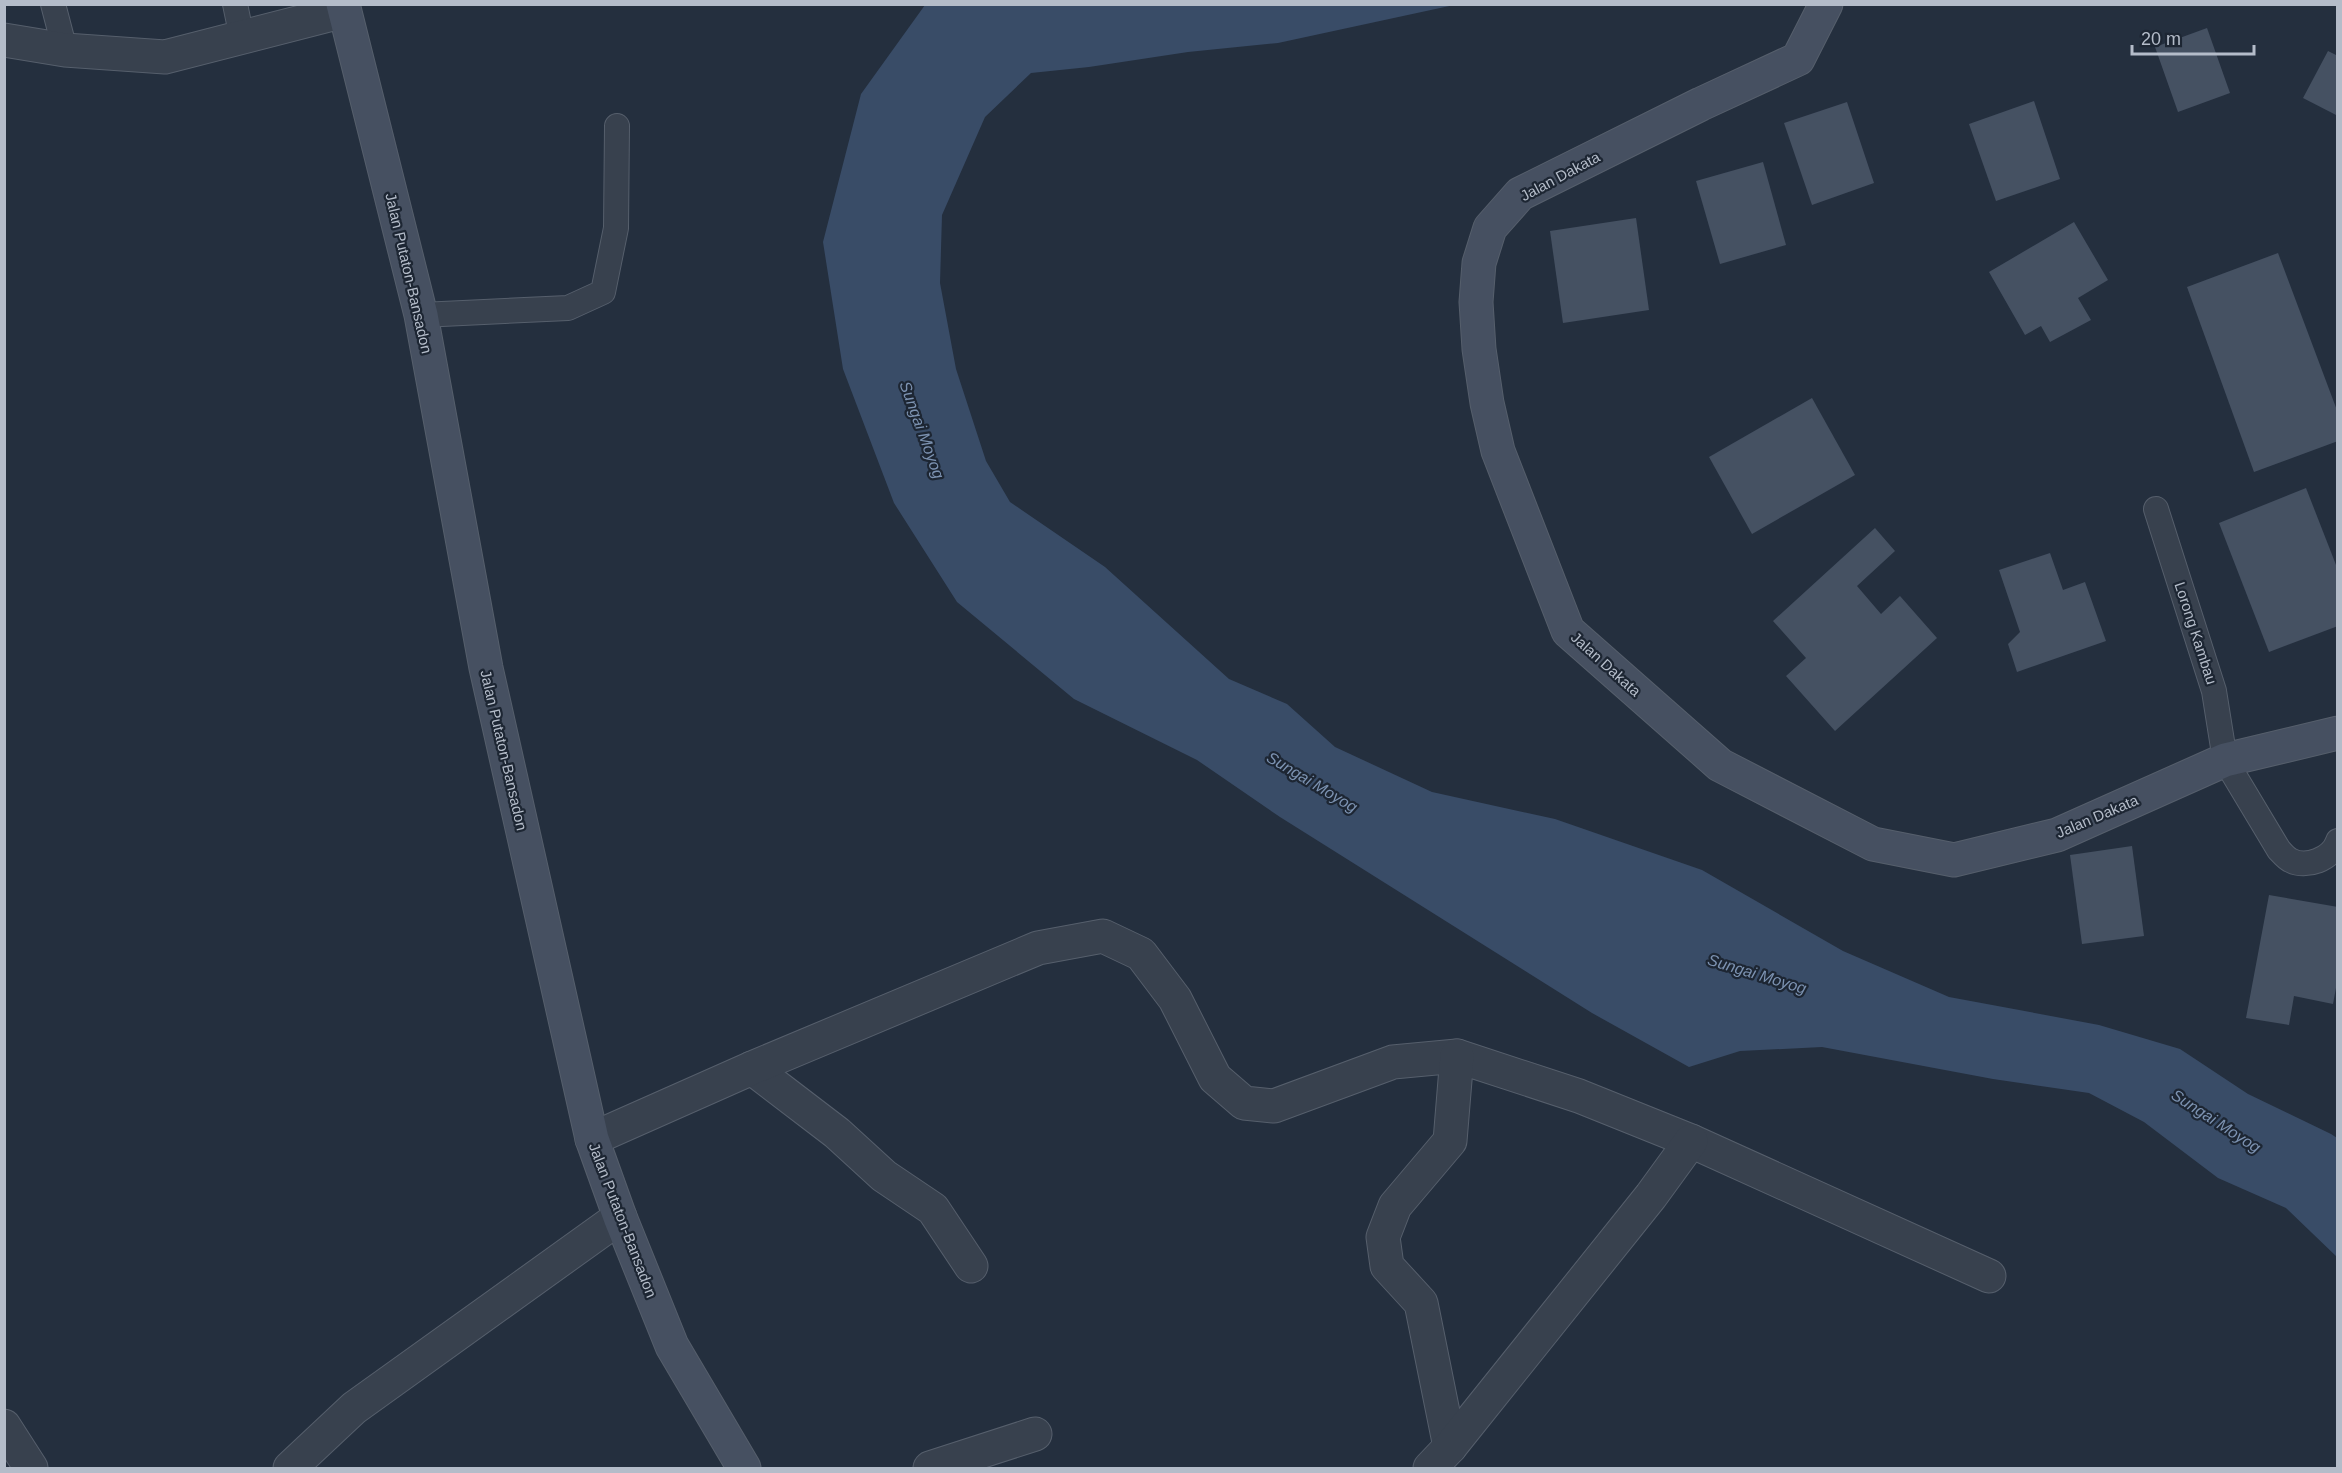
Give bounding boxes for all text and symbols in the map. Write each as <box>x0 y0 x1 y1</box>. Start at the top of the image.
scale bar <box>2132 18 2254 56</box>
text: 20 m <box>2141 29 2181 49</box>
street label: Jalan Dakata <box>1517 148 1603 204</box>
street label: Jalan Putaton-Bansadon <box>382 191 436 355</box>
water label: Sungai Moyog <box>897 379 948 481</box>
street label: Lorong Kambau <box>2171 580 2221 686</box>
street label: Jalan Dakata <box>1568 628 1645 700</box>
street label: Jalan Putaton-Bansadon <box>477 668 531 832</box>
water label: Sungai Moyog <box>1264 748 1360 816</box>
street label: Jalan Dakata <box>2053 791 2141 841</box>
water label: Sungai Moyog <box>1706 951 1808 997</box>
water label: Sungai Moyog <box>2168 1086 2264 1156</box>
street label: Jalan Putaton-Bansadon <box>586 1140 660 1300</box>

